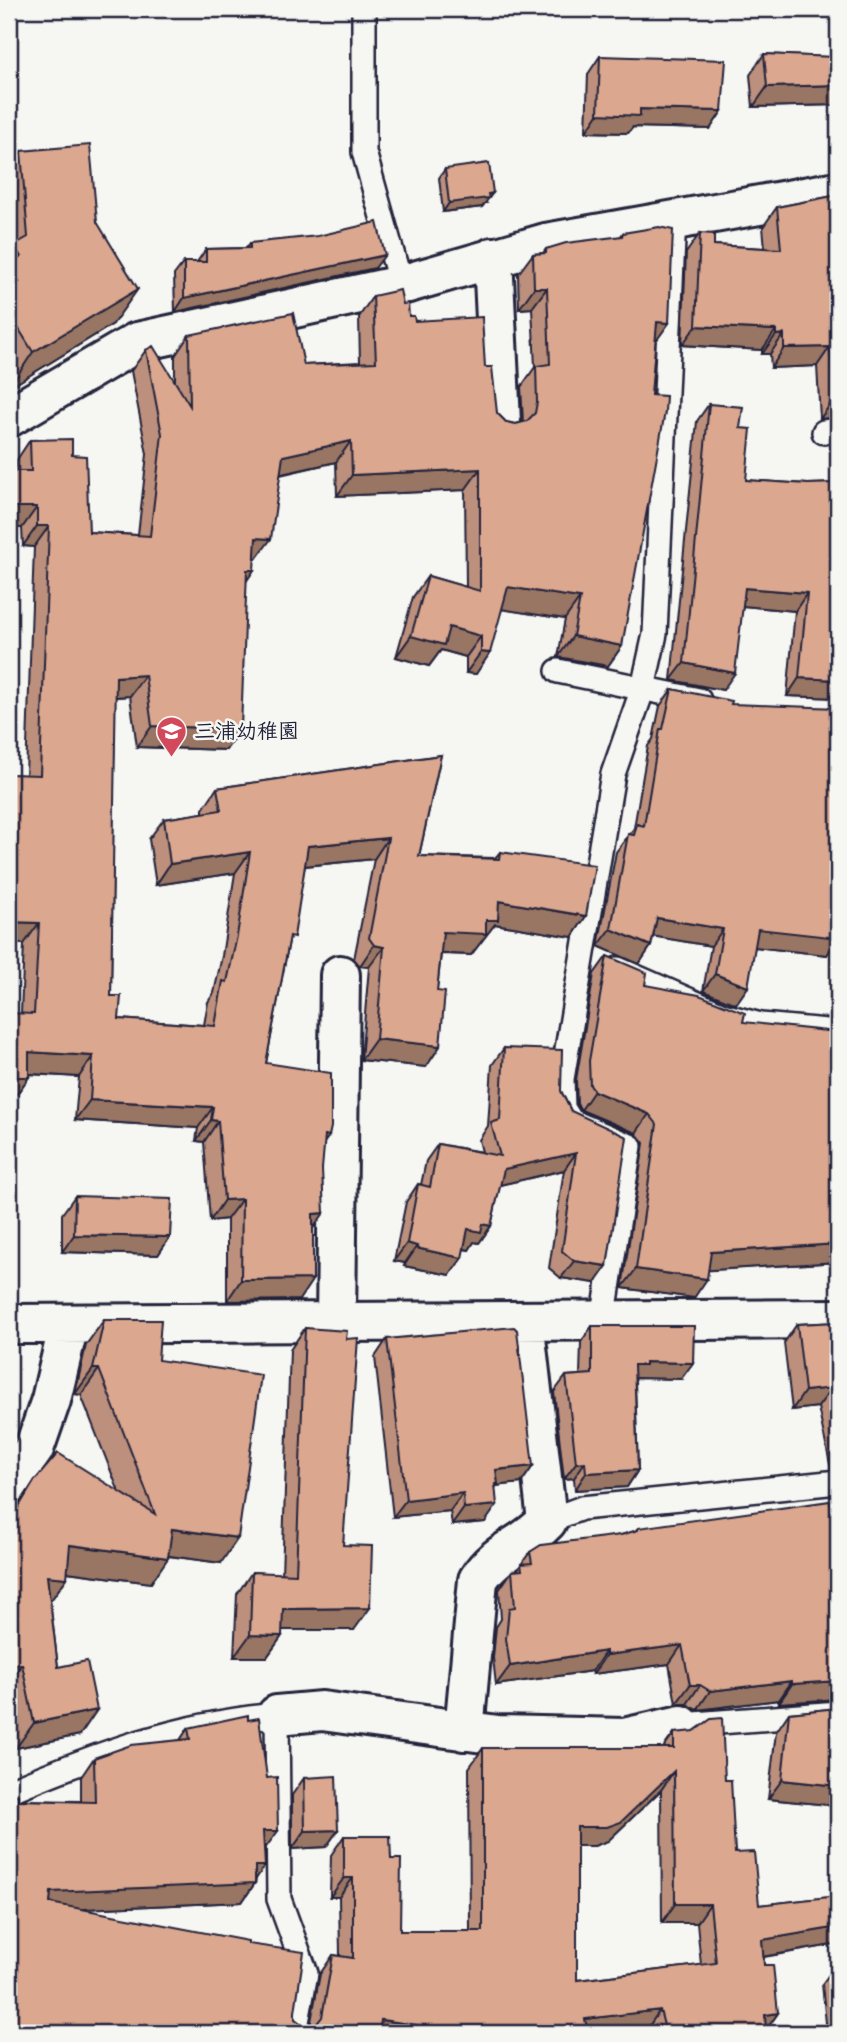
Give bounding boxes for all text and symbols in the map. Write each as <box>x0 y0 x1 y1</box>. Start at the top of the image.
school or university icon: 三浦幼稚園 <box>154 714 188 758</box>
place label: 三浦幼稚園 <box>194 716 299 749</box>

